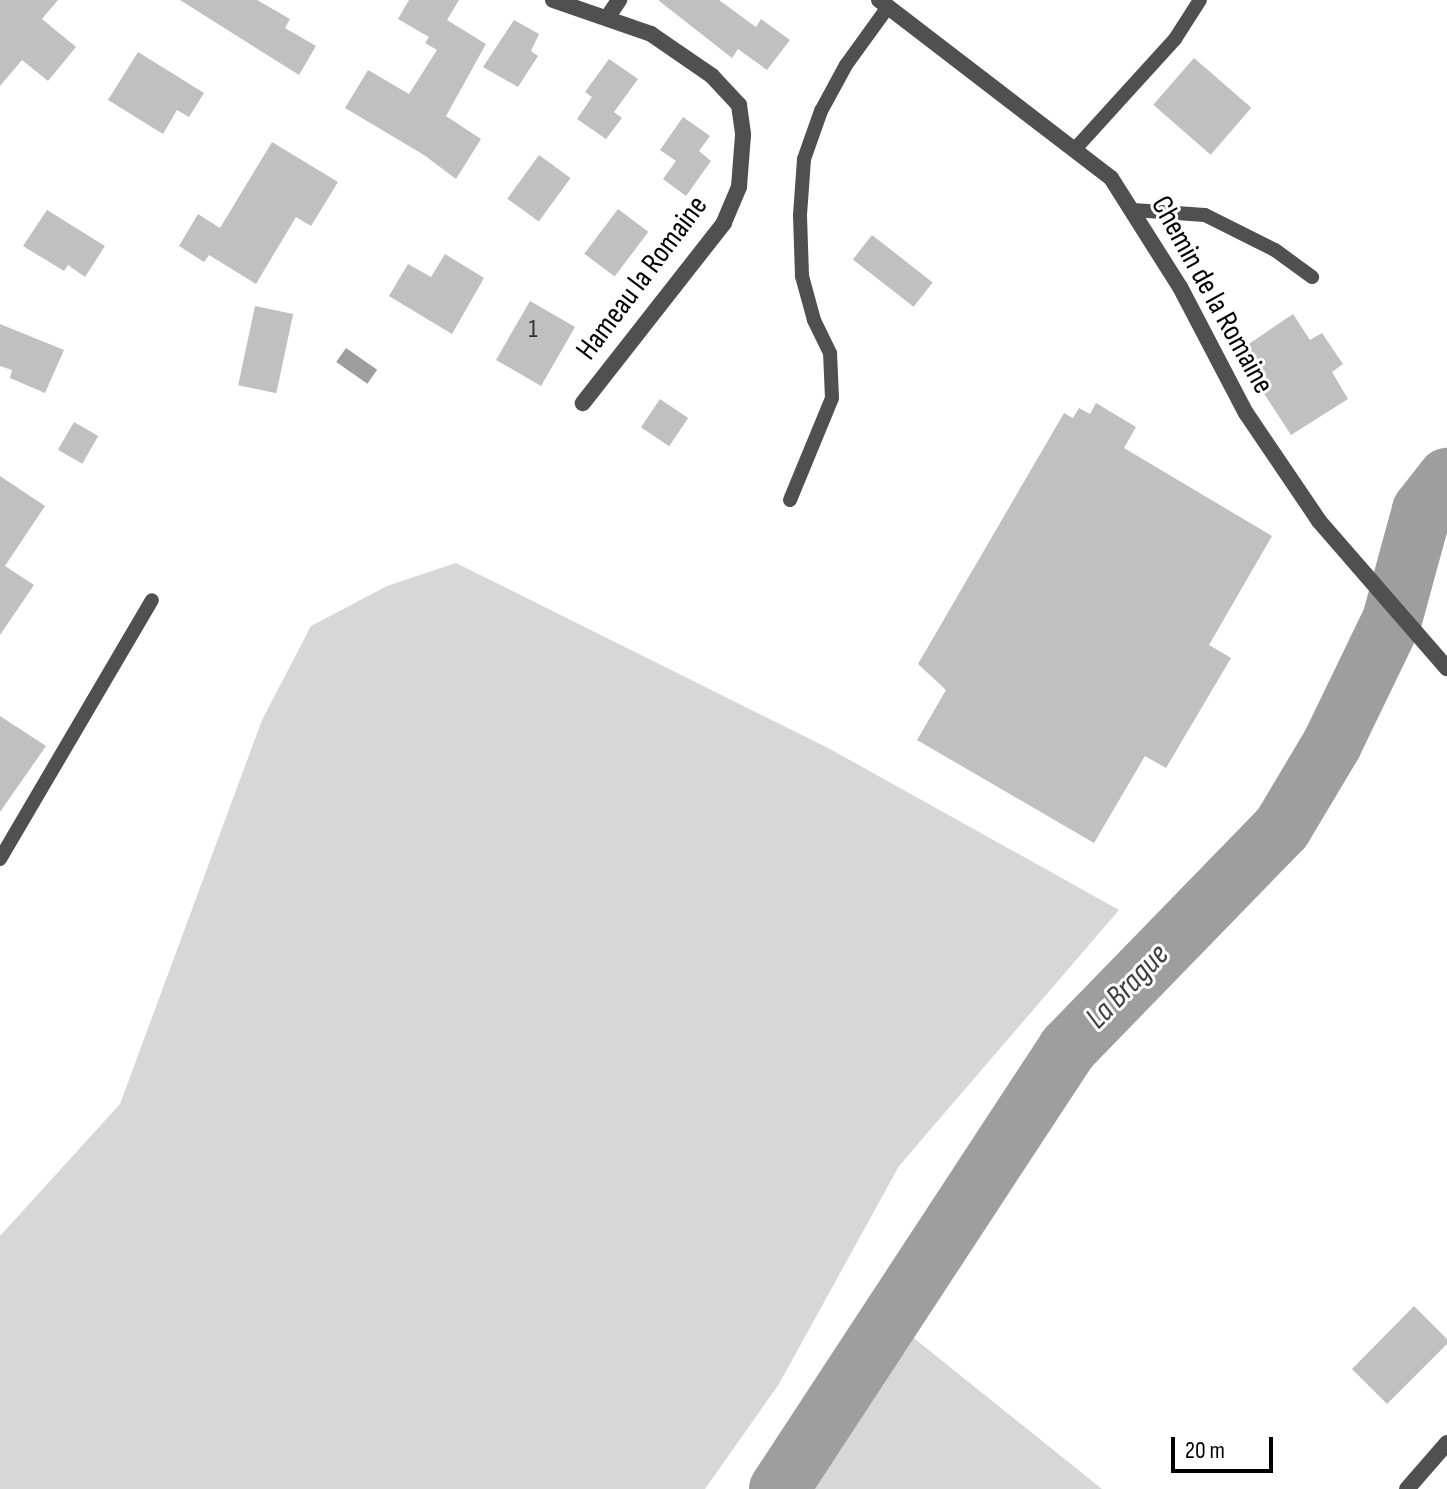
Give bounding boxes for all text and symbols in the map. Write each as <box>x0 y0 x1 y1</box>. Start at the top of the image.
street label: Hameau la Romaine <box>569 189 715 367</box>
street label: Chemin de la Romaine <box>1143 190 1281 400</box>
house number: 1 <box>528 314 538 346</box>
water label: La Brague <box>1078 937 1178 1037</box>
scale bar <box>1175 1421 1277 1471</box>
text: 20 m <box>1185 1436 1225 1465</box>

